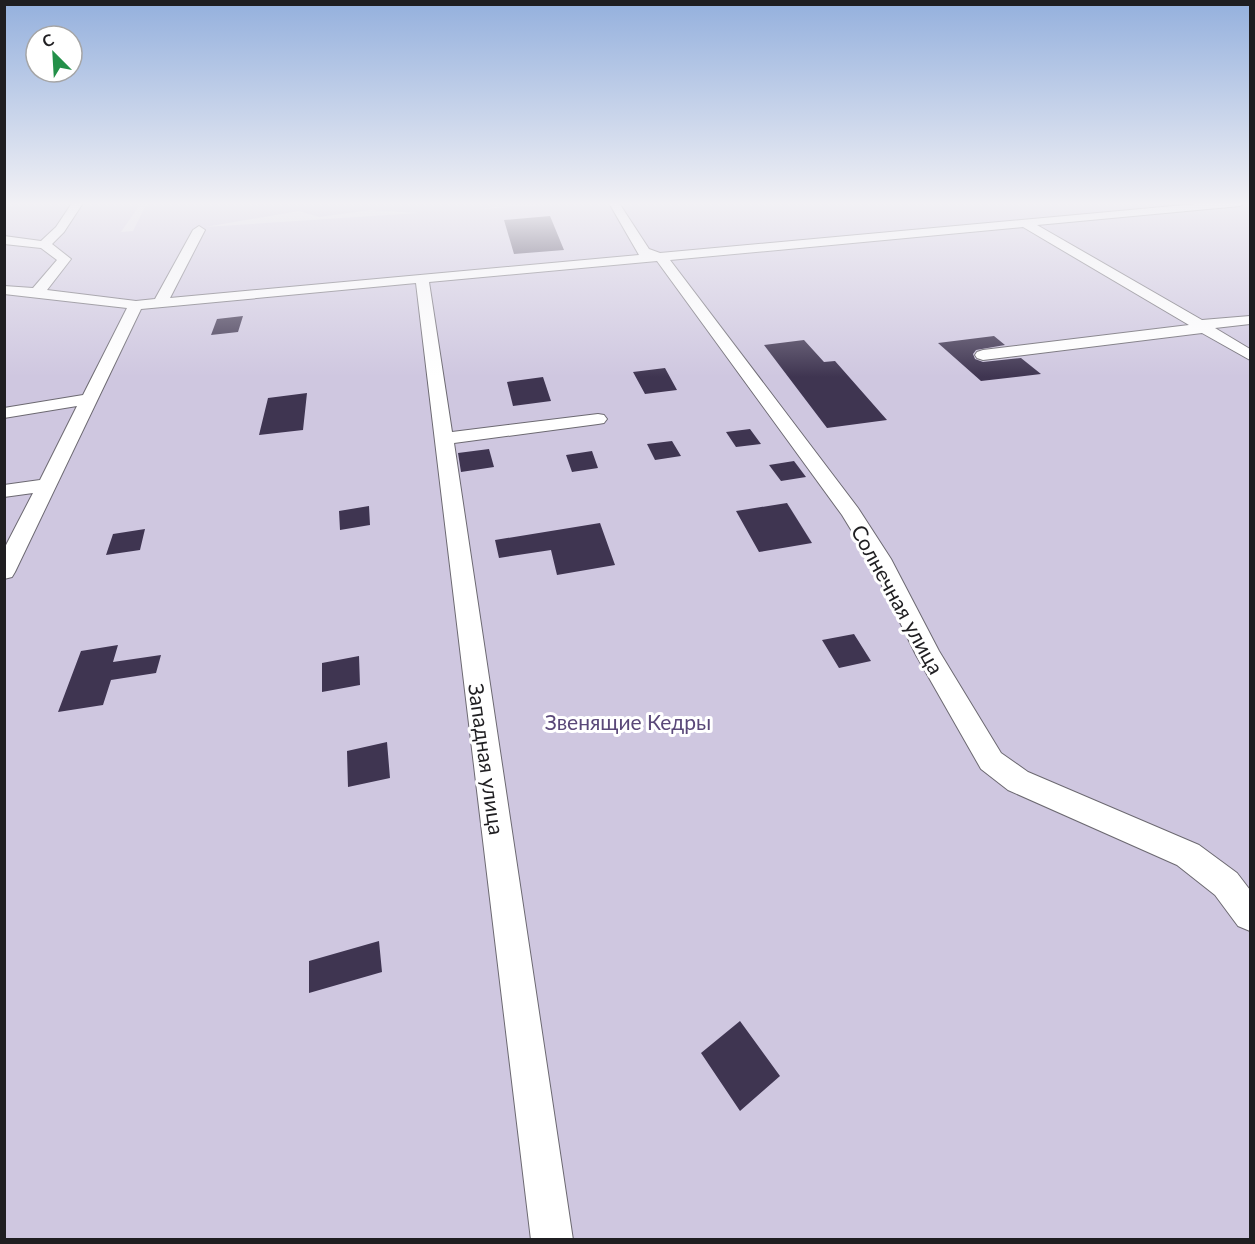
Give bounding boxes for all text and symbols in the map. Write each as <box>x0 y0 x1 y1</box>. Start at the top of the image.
north arrow <box>24 24 84 84</box>
text: С <box>39 29 57 51</box>
street label: Солнечная улица <box>847 520 949 678</box>
street label: Западная улица <box>464 682 510 836</box>
park label: Звенящие Кедры <box>545 709 711 734</box>

